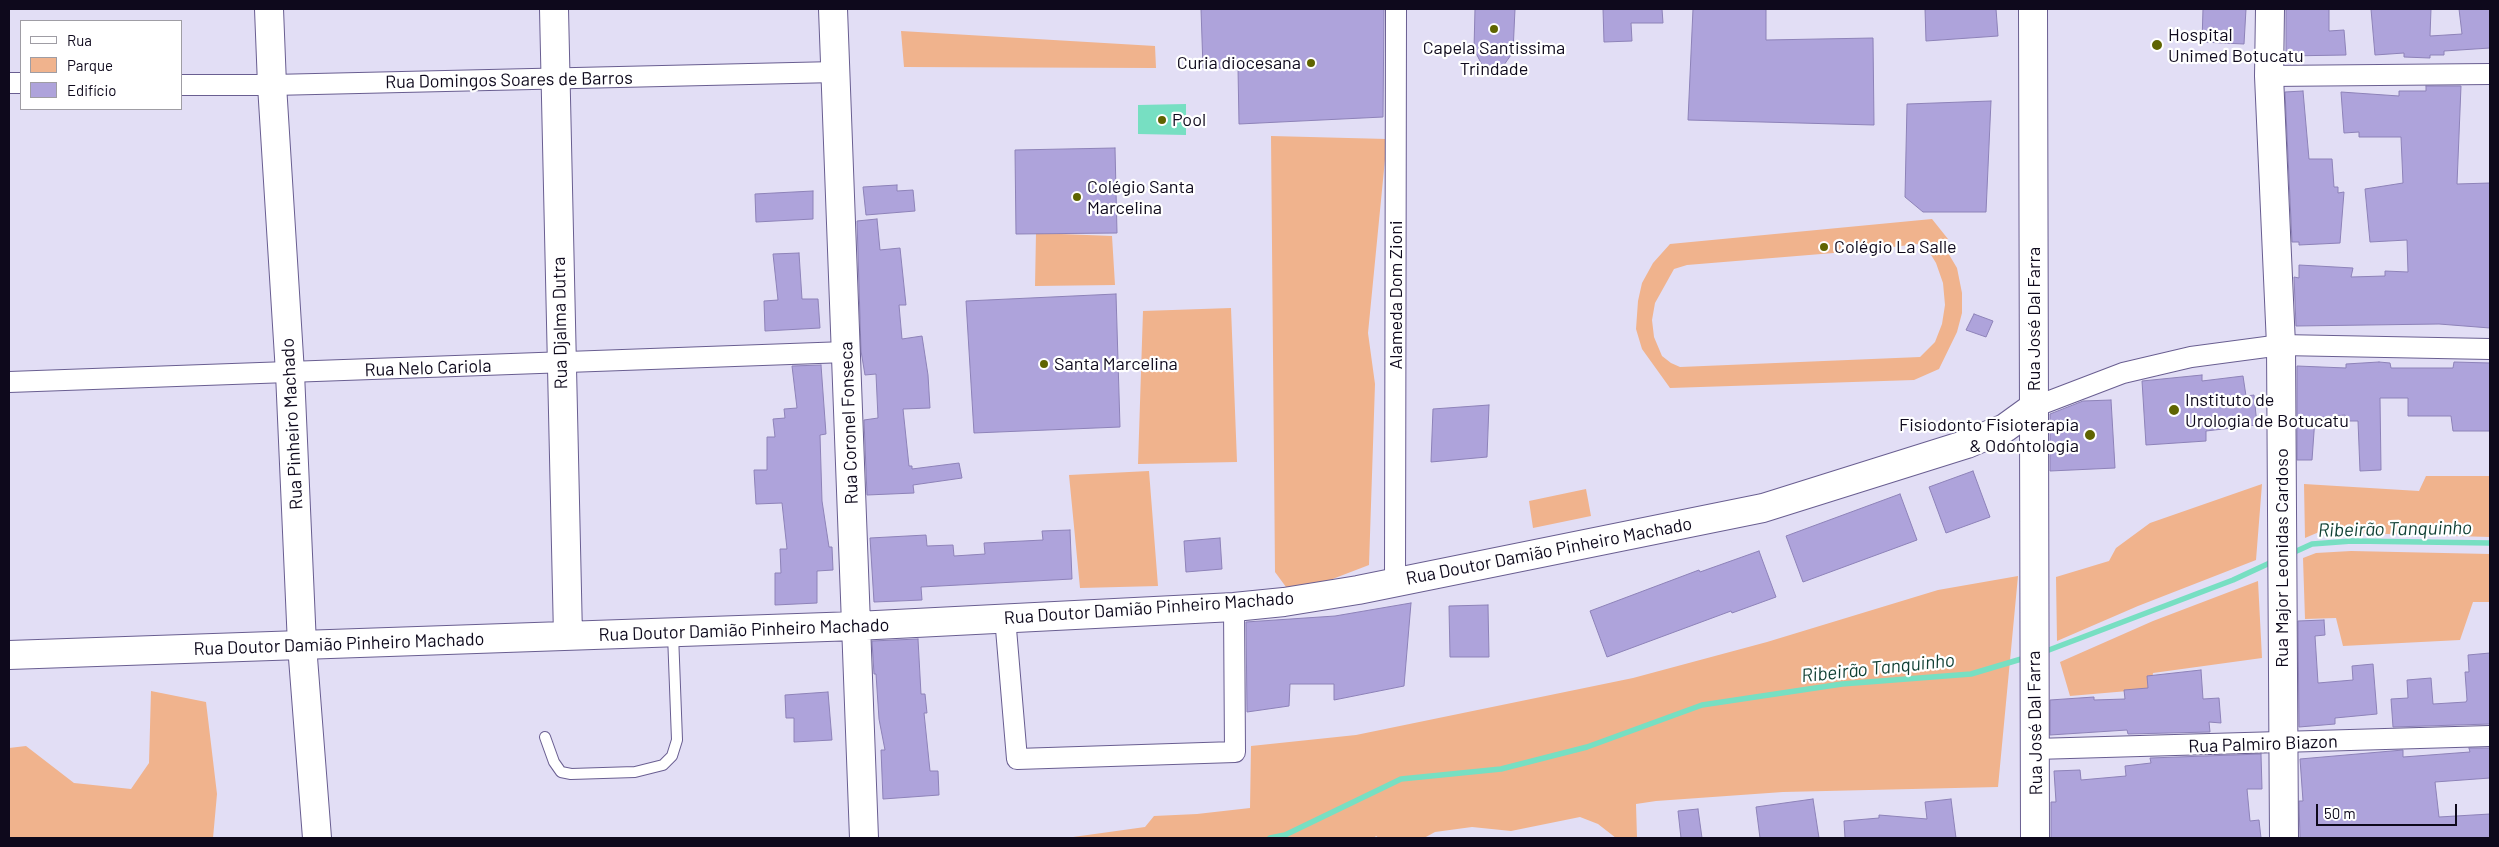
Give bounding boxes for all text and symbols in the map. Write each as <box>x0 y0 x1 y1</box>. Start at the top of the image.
legend <box>20 20 182 110</box>
marker: Capela Santissima Trindade <box>1488 23 1500 35</box>
place label: Hospital Unimed Botucatu <box>2168 24 2304 66</box>
text: Rua <box>67 31 92 49</box>
place label: Capela Santissima Trindade <box>1423 37 1565 80</box>
marker: Hospital Unimed Botucatu <box>2150 38 2164 52</box>
place label: Curia diocesana <box>1177 52 1301 74</box>
text: Parque <box>67 56 113 74</box>
marker: Curia diocesana <box>1305 57 1317 69</box>
street label: Rua Domingos Soares de Barros <box>385 67 633 93</box>
text: Edifício <box>67 81 116 99</box>
place label: Pool <box>1172 109 1206 131</box>
marker: Pool <box>1156 114 1168 126</box>
place label: Colégio Santa Marcelina <box>1087 176 1194 218</box>
marker: Colégio Santa Marcelina <box>1071 191 1083 203</box>
street label: Alameda Dom Zioni <box>1385 220 1407 370</box>
place label: Colégio La Salle <box>1834 236 1957 258</box>
marker: Colégio La Salle <box>1818 241 1830 253</box>
street label: Rua José Dal Farra <box>2023 247 2045 391</box>
street label: Rua Djalma Dutra <box>548 256 572 390</box>
street label: Rua Pinheiro Machado <box>277 338 307 510</box>
street label: Rua Coronel Fonseca <box>835 341 863 505</box>
place label: Santa Marcelina <box>1054 353 1178 375</box>
street label: Rua Nelo Cariola <box>364 355 492 381</box>
marker: Santa Marcelina <box>1038 358 1050 370</box>
place label: Instituto de Urologia de Botucatu <box>2185 389 2349 432</box>
marker: Instituto de Urologia de Botucatu <box>2167 403 2181 417</box>
place label: Fisiodonto Fisioterapia & Odontologia <box>1899 414 2079 456</box>
marker: Fisiodonto Fisioterapia & Odontologia <box>2083 428 2097 442</box>
street label: Rua Major Leonidas Cardoso <box>2271 448 2293 668</box>
street label: Rua Doutor Damião Pinheiro Machado <box>1404 513 1694 589</box>
water label: Ribeirão Tanquinho <box>2318 516 2472 542</box>
street label: Rua Doutor Damião Pinheiro Machado <box>1003 587 1295 629</box>
street label: Rua Doutor Damião Pinheiro Machado <box>598 614 890 646</box>
street label: Rua Doutor Damião Pinheiro Machado <box>193 628 485 660</box>
water label: Ribeirão Tanquinho <box>1800 649 1956 687</box>
street label: Rua José Dal Farra <box>2023 651 2047 795</box>
street label: Rua Palmiro Biazon <box>2188 731 2338 757</box>
scale bar <box>2319 794 2460 826</box>
text: 50 m <box>2324 804 2356 822</box>

